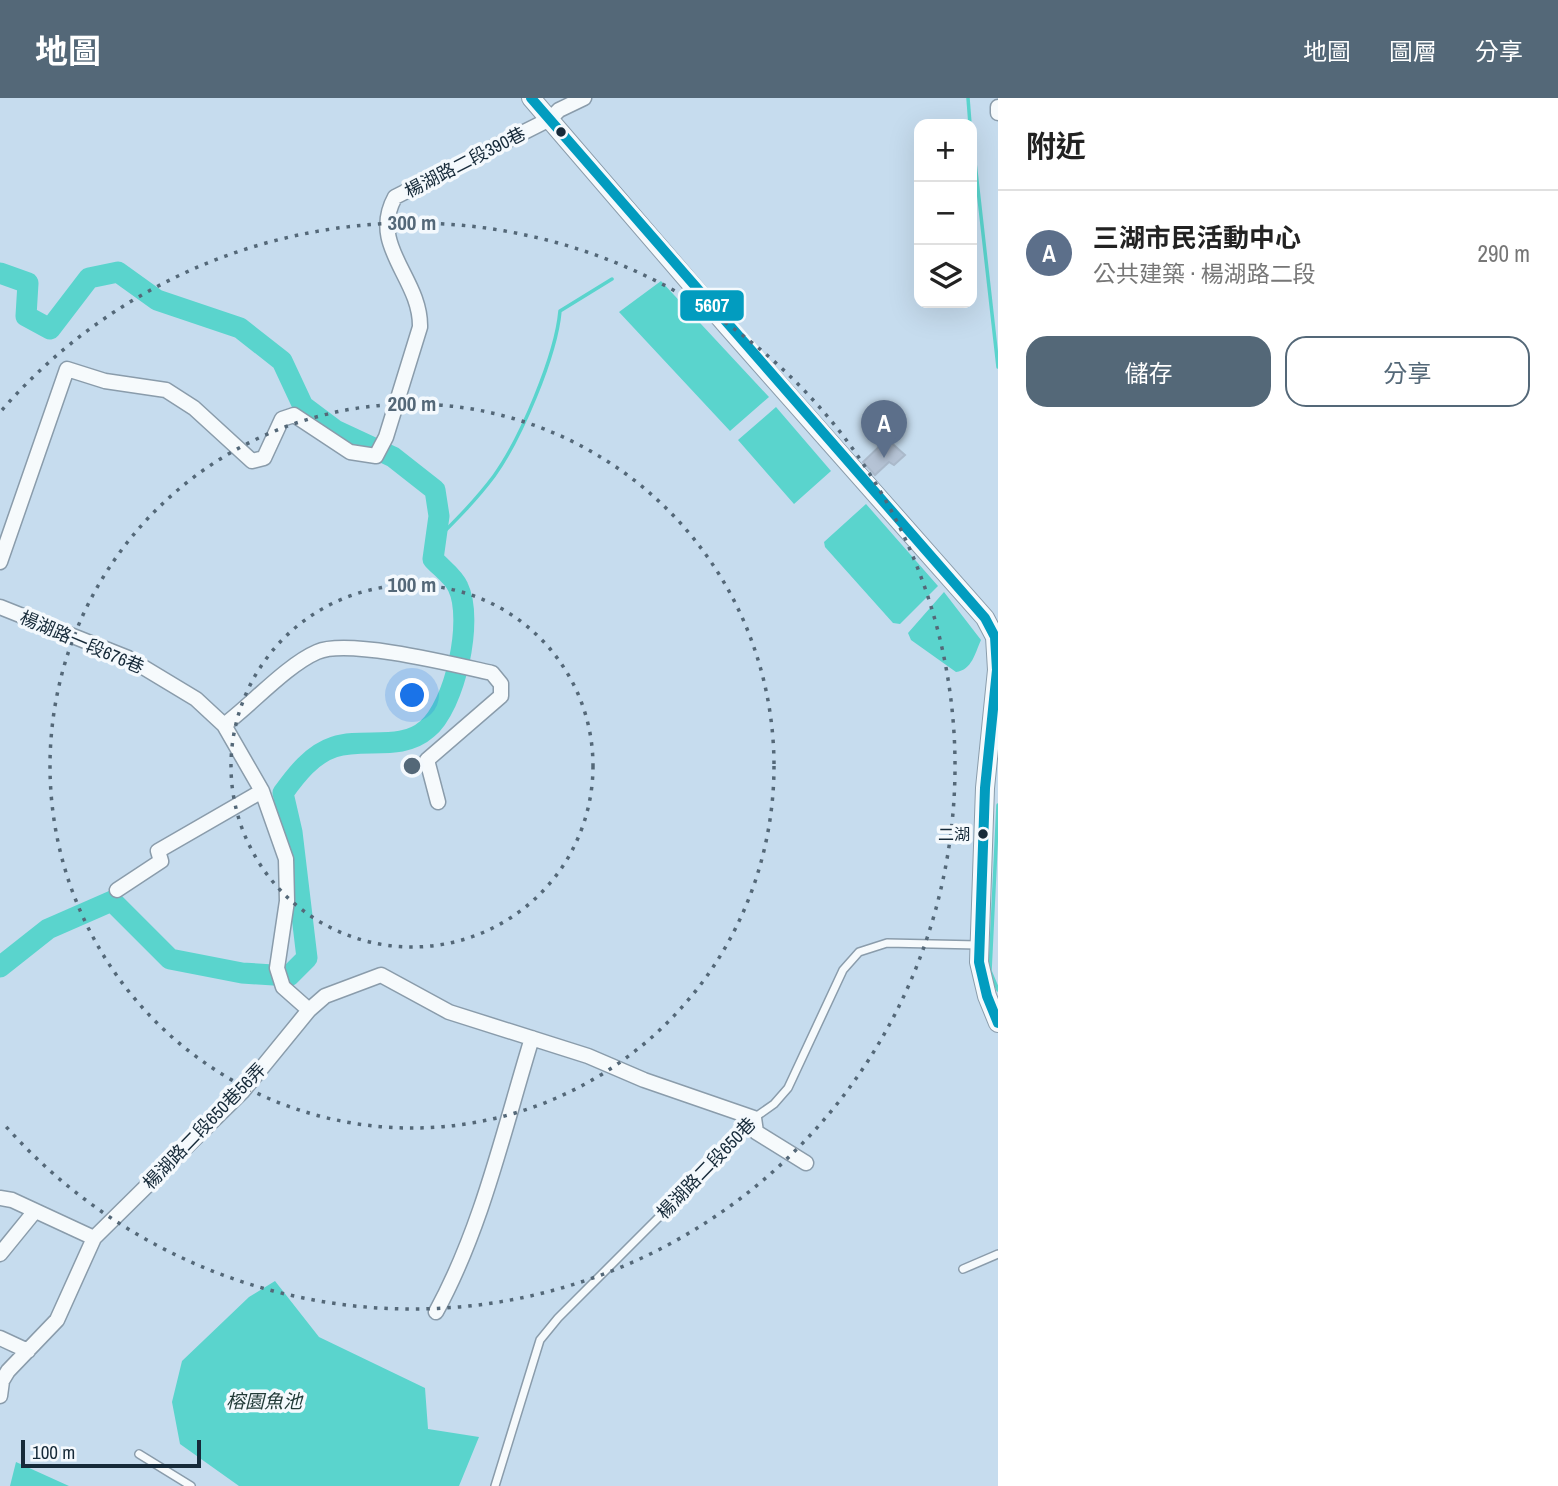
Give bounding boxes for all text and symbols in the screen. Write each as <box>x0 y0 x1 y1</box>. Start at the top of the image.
text: 地圖 <box>35 29 101 73</box>
text: 地圖 <box>1303 35 1351 67</box>
text: 圖層 <box>1389 35 1437 67</box>
text: 分享 <box>1475 35 1523 67</box>
map controls <box>914 119 977 308</box>
button: + <box>914 119 977 182</box>
street label: 楊湖路二段390巷 <box>400 121 530 203</box>
unlabelled marker <box>554 125 568 139</box>
text: 附近 <box>1026 126 1086 166</box>
button: − <box>914 182 977 245</box>
text: 300 m <box>388 208 436 237</box>
text: 三湖市民活動中心 <box>1093 220 1301 255</box>
text: A <box>1042 238 1056 269</box>
text: 290 m <box>1478 238 1530 269</box>
button: layers <box>914 245 977 308</box>
text: 公共建築 · 楊湖路二段 <box>1093 258 1316 289</box>
line badge: 5607 <box>679 289 745 322</box>
text: 5607 <box>695 292 730 318</box>
button: 儲存 <box>1026 336 1271 407</box>
button: 分享 <box>1285 336 1530 407</box>
text: 200 m <box>388 389 436 418</box>
pin: A <box>861 400 907 458</box>
text: 100 m <box>388 570 436 599</box>
street label: 楊湖路一段676巷 <box>16 605 148 679</box>
your location <box>395 678 429 712</box>
centre of rings <box>400 754 424 778</box>
place label: 二湖 <box>938 823 970 845</box>
marker: 二湖 <box>976 827 990 841</box>
street label: 楊湖路二段650巷56弄 <box>137 1057 271 1195</box>
street label: 楊湖路二段650巷 <box>651 1112 761 1224</box>
water label: 榕園魚池 <box>226 1388 304 1414</box>
scale bar <box>21 1437 201 1469</box>
text: 100 m <box>32 1439 75 1465</box>

